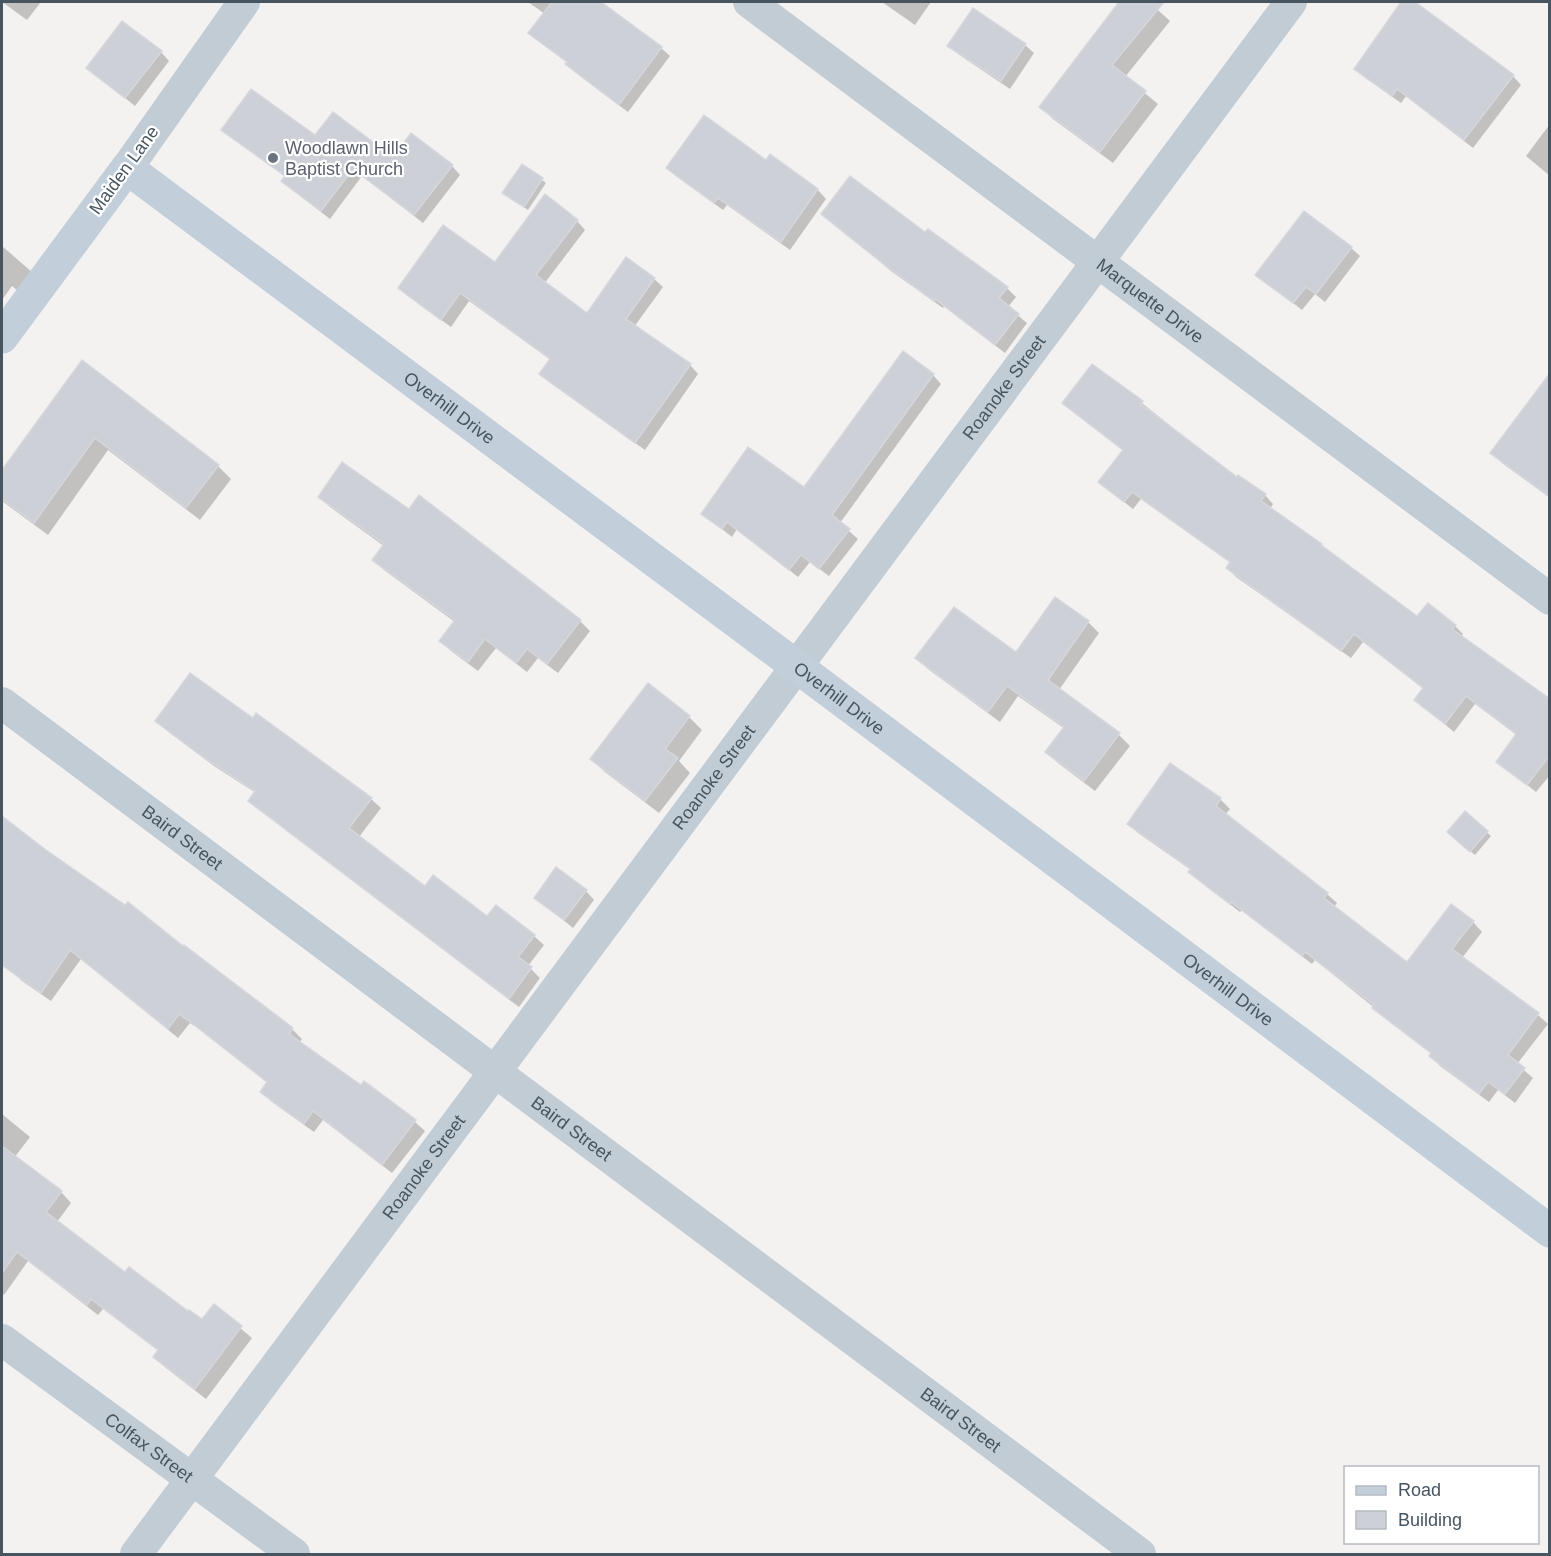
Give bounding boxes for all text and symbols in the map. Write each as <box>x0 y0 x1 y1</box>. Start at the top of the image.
street label: Maiden Lane <box>85 122 163 218</box>
place label: Woodlawn Hills Baptist Church <box>285 138 408 179</box>
marker: Woodlawn Hills Baptist Church <box>266 151 280 165</box>
street label: Marquette Drive <box>1093 254 1207 347</box>
street label: Roanoke Street <box>959 331 1049 444</box>
street label: Overhill Drive <box>400 368 499 448</box>
street label: Overhill Drive <box>790 658 888 739</box>
street label: Roanoke Street <box>669 721 759 834</box>
street label: Baird Street <box>138 801 226 874</box>
street label: Overhill Drive <box>1179 949 1277 1030</box>
street label: Baird Street <box>527 1092 615 1165</box>
street label: Roanoke Street <box>378 1111 469 1224</box>
street label: Baird Street <box>917 1383 1005 1456</box>
street label: Colfax Street <box>101 1409 197 1486</box>
legend <box>1344 1466 1539 1544</box>
text: Road <box>1398 1480 1441 1500</box>
text: Building <box>1398 1510 1462 1530</box>

